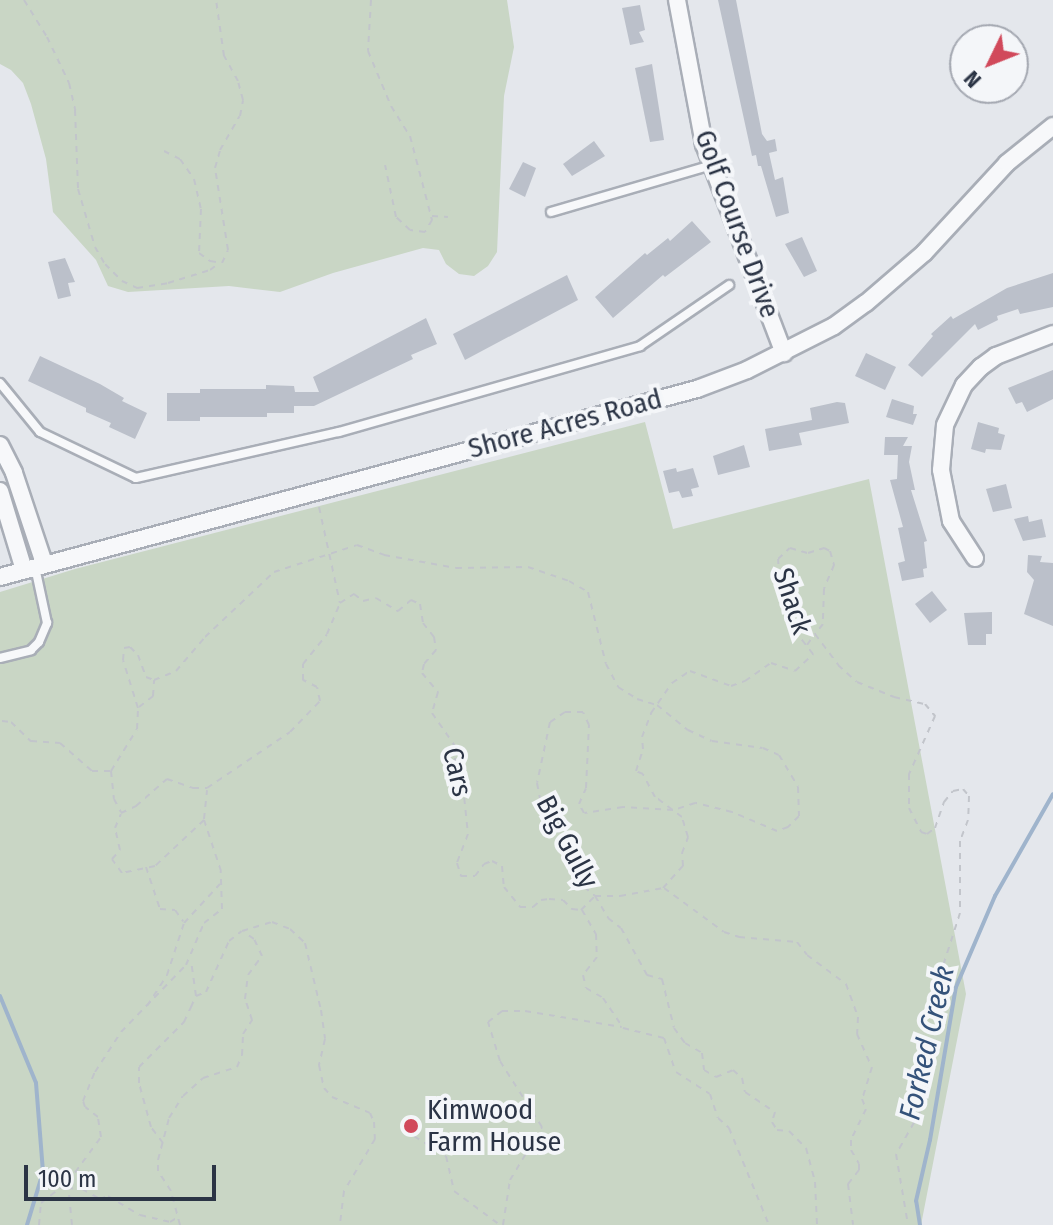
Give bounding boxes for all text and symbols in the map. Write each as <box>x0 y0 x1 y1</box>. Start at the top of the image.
north arrow <box>949 24 1029 104</box>
text: N <box>958 65 987 93</box>
street label: Golf Course Drive <box>687 126 787 322</box>
street label: Shore Acres Road <box>465 382 665 466</box>
street label: Shack <box>766 564 818 638</box>
street label: Cars <box>435 744 479 800</box>
street label: Big Gully <box>529 790 605 894</box>
water label: Forked Creek <box>892 962 962 1124</box>
place label: Kimwood Farm House <box>427 1093 561 1159</box>
marker: Kimwood Farm House <box>402 1117 420 1135</box>
scale bar <box>28 1149 220 1199</box>
text: 100 m <box>38 1165 96 1193</box>

